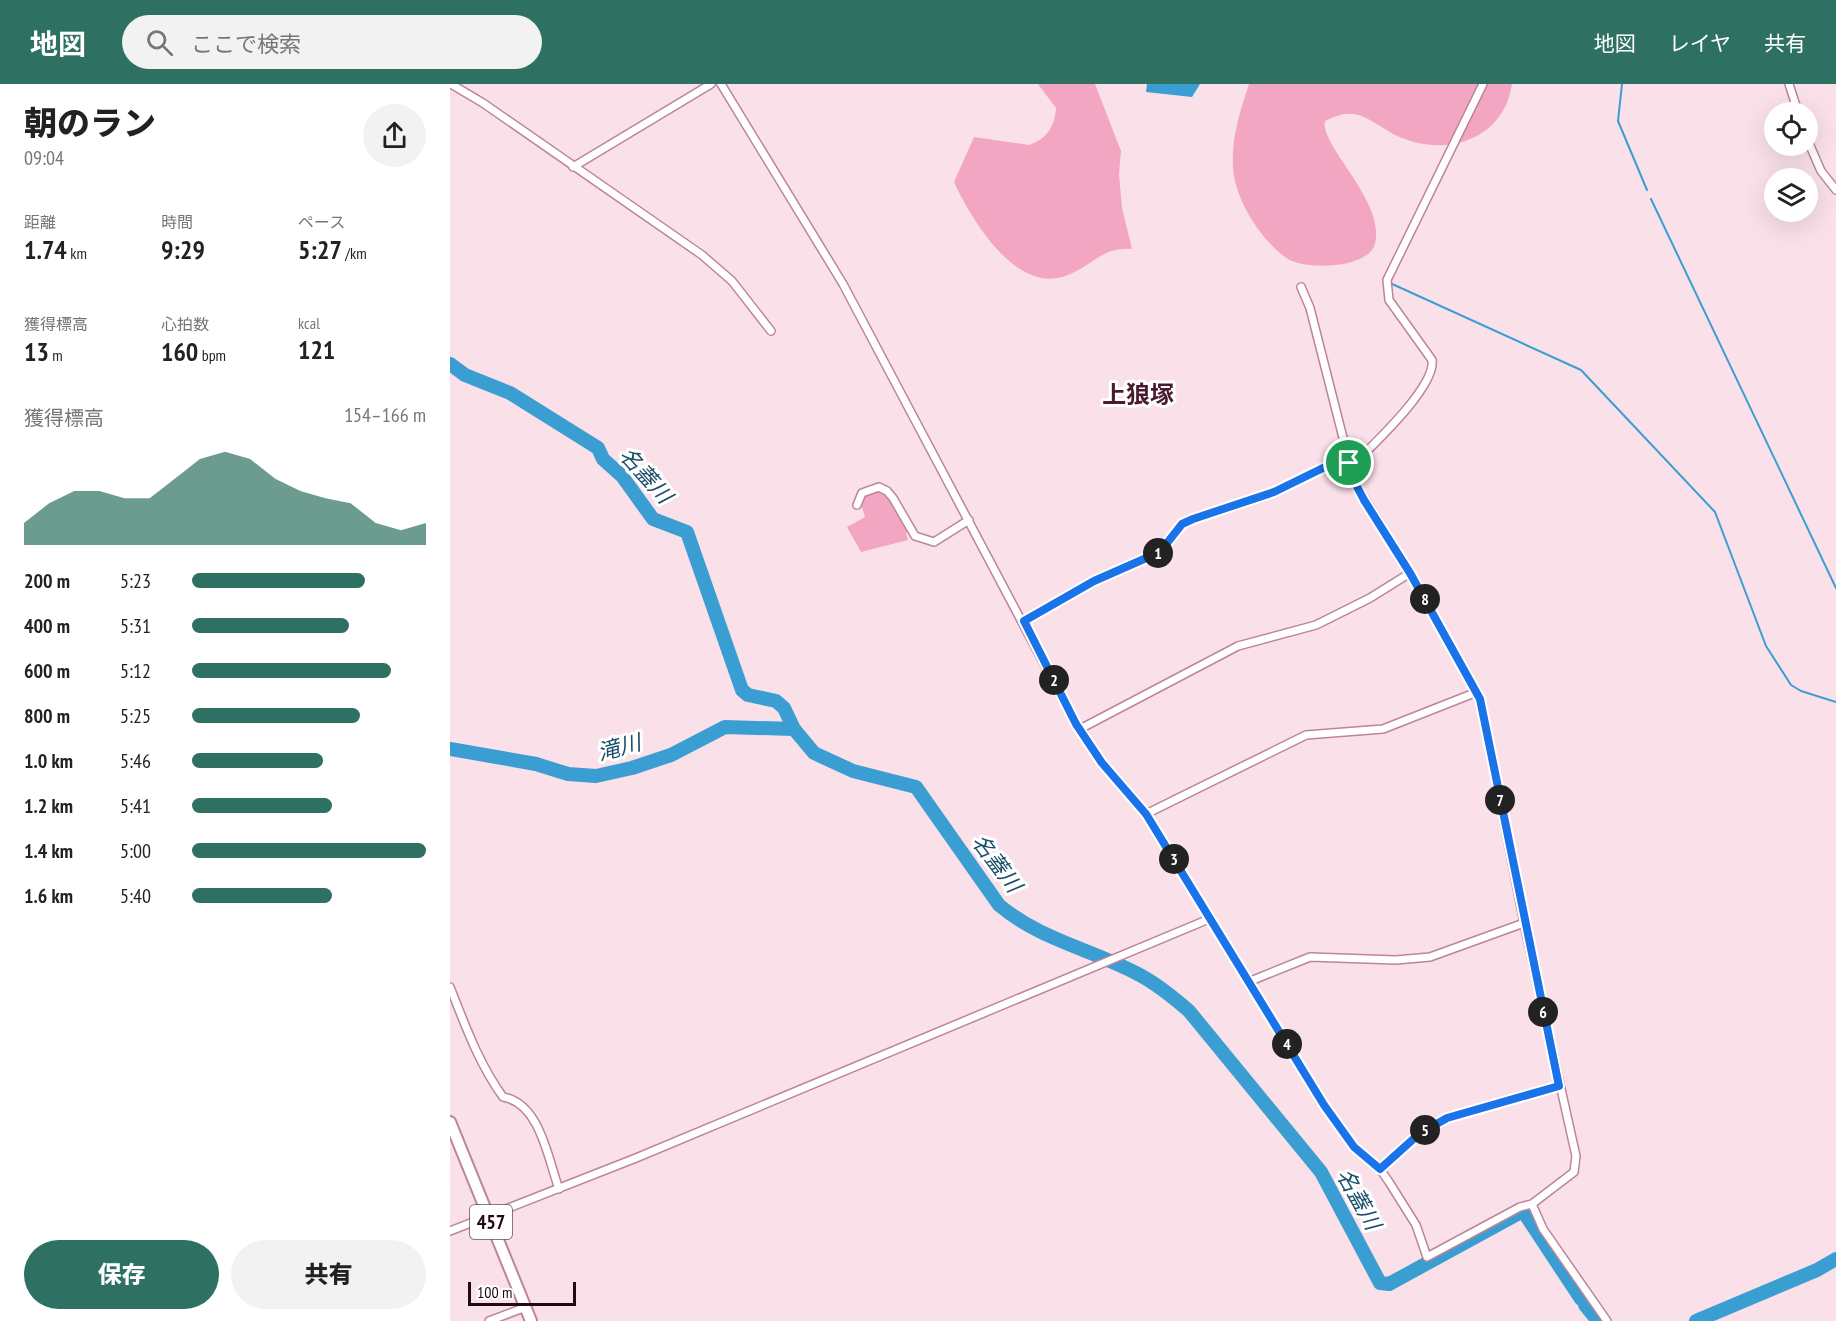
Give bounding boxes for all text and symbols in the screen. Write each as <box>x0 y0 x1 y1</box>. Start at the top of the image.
search box <box>122 15 542 69</box>
text: 地図 <box>30 25 86 62</box>
icon: search <box>143 26 176 59</box>
text: ここで検索 <box>191 30 301 58</box>
text: 地図 <box>1594 30 1636 57</box>
text: レイヤ <box>1669 30 1731 57</box>
text: 共有 <box>1764 30 1806 57</box>
text: 朝のラン <box>24 101 156 144</box>
map controls <box>1764 102 1818 222</box>
button: locate <box>1764 102 1818 156</box>
button: share <box>363 104 426 167</box>
text: 09:04 <box>24 145 64 171</box>
button: layers <box>1764 168 1818 222</box>
text: 距離 <box>24 212 56 232</box>
text: 時間 <box>161 212 193 232</box>
text: ペース <box>298 212 345 232</box>
text: 1.74 <box>24 233 67 266</box>
text: 9:29 <box>161 233 205 266</box>
text: 5:27 <box>298 233 342 266</box>
text: km <box>67 243 87 263</box>
text: /km <box>342 243 367 263</box>
text: kcal <box>298 313 320 333</box>
text: 獲得標高 <box>24 314 88 334</box>
text: 心拍数 <box>161 314 209 334</box>
text: 121 <box>298 333 335 366</box>
text: 13 <box>24 335 49 368</box>
text: 160 <box>161 335 198 368</box>
text: m <box>49 345 63 365</box>
text: bpm <box>198 345 226 365</box>
district label: 上狼塚 <box>1102 379 1174 410</box>
text: 154–166 m <box>344 402 426 428</box>
text: 獲得標高 <box>24 405 104 431</box>
pin <box>1323 437 1374 488</box>
water label: 名蓋川 <box>614 441 680 510</box>
icon: arrive <box>1332 446 1365 479</box>
pin: 1 <box>1143 538 1173 568</box>
text: 1 <box>1154 543 1162 563</box>
text: 200 m <box>24 568 70 594</box>
text: 5:23 <box>120 568 151 594</box>
pin: 8 <box>1410 584 1440 614</box>
text: 8 <box>1421 589 1429 609</box>
text: 400 m <box>24 613 70 639</box>
text: 5:31 <box>120 613 151 639</box>
text: 600 m <box>24 658 70 684</box>
text: 5:12 <box>120 658 151 684</box>
pin: 2 <box>1039 665 1069 695</box>
text: 2 <box>1050 670 1058 690</box>
text: 800 m <box>24 703 70 729</box>
text: 5:25 <box>120 703 151 729</box>
water label: 滝川 <box>594 727 646 766</box>
text: 1.0 km <box>24 748 73 774</box>
text: 5:46 <box>120 748 151 774</box>
pin: 7 <box>1485 785 1515 815</box>
text: 7 <box>1496 790 1504 810</box>
text: 1.2 km <box>24 793 73 819</box>
text: 5:41 <box>120 793 151 819</box>
water label: 名蓋川 <box>966 828 1029 899</box>
text: 1.4 km <box>24 838 73 864</box>
text: 5:00 <box>120 838 151 864</box>
pin: 3 <box>1159 844 1189 874</box>
text: 3 <box>1170 849 1178 869</box>
text: 1.6 km <box>24 883 73 909</box>
text: 5:40 <box>120 883 151 909</box>
pin: 6 <box>1528 997 1558 1027</box>
text: 6 <box>1539 1002 1547 1022</box>
pin: 4 <box>1272 1029 1302 1059</box>
text: 4 <box>1283 1034 1291 1054</box>
pin: 5 <box>1410 1115 1440 1145</box>
text: 5 <box>1421 1120 1429 1140</box>
water label: 名蓋川 <box>1331 1163 1388 1236</box>
road number: 457 <box>470 1205 512 1239</box>
button: 保存 <box>24 1240 219 1309</box>
button: 共有 <box>231 1240 426 1309</box>
scale bar <box>468 1279 576 1306</box>
text: 100 m <box>477 1282 512 1302</box>

